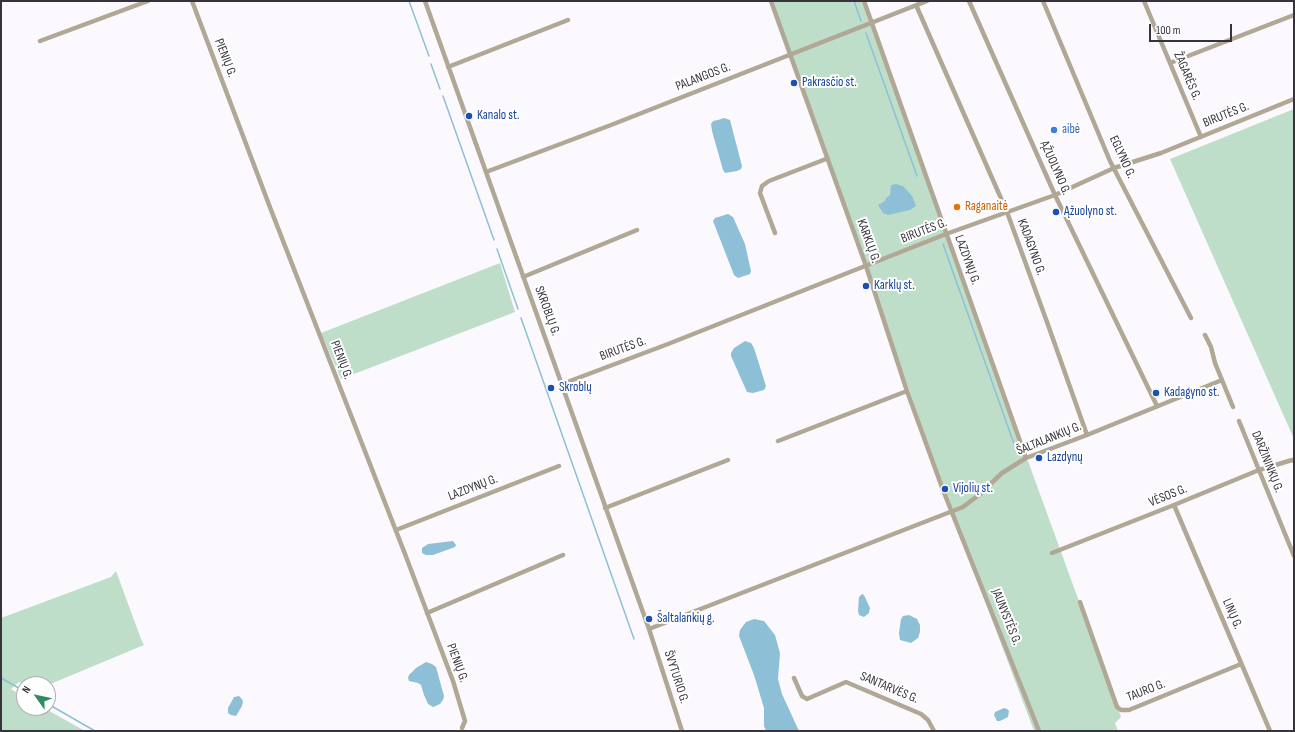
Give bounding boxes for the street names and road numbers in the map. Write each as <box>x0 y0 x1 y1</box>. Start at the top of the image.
street label: PIENIŲ G. <box>211 36 239 80</box>
street label: ŽAGARĖS G. <box>1170 50 1204 102</box>
street label: PALANGOS G. <box>673 59 733 95</box>
street label: BIRUTĖS G. <box>1201 99 1251 131</box>
street label: EGLYNO G. <box>1105 133 1139 181</box>
street label: ĄŽUOLYNO G. <box>1036 139 1074 197</box>
street label: BIRUTĖS G. <box>899 215 949 247</box>
street label: KARKLŲ G. <box>853 217 883 265</box>
street label: KADAGYNO G. <box>1014 217 1048 277</box>
street label: LAZDYNŲ G. <box>951 233 983 287</box>
street label: SKROBLŲ G. <box>531 284 563 338</box>
street label: BIRUTĖS G. <box>598 333 648 365</box>
street label: PIENIŲ G. <box>327 338 355 382</box>
street label: ŠALTALANKIŲ G. <box>1014 419 1084 459</box>
street label: DARŽININKŲ G. <box>1248 429 1286 495</box>
street label: LAZDYNŲ G. <box>446 471 500 505</box>
street label: VĖSOS G. <box>1147 481 1189 511</box>
street label: JAUNYSTĖS G. <box>988 587 1024 647</box>
street label: LINŲ G. <box>1219 596 1245 632</box>
street label: PIENIŲ G. <box>443 641 471 685</box>
street label: ŠVYTURIO G. <box>660 649 692 705</box>
street label: SANTARVĖS G. <box>858 669 920 707</box>
street label: TAURO G. <box>1125 677 1167 705</box>

